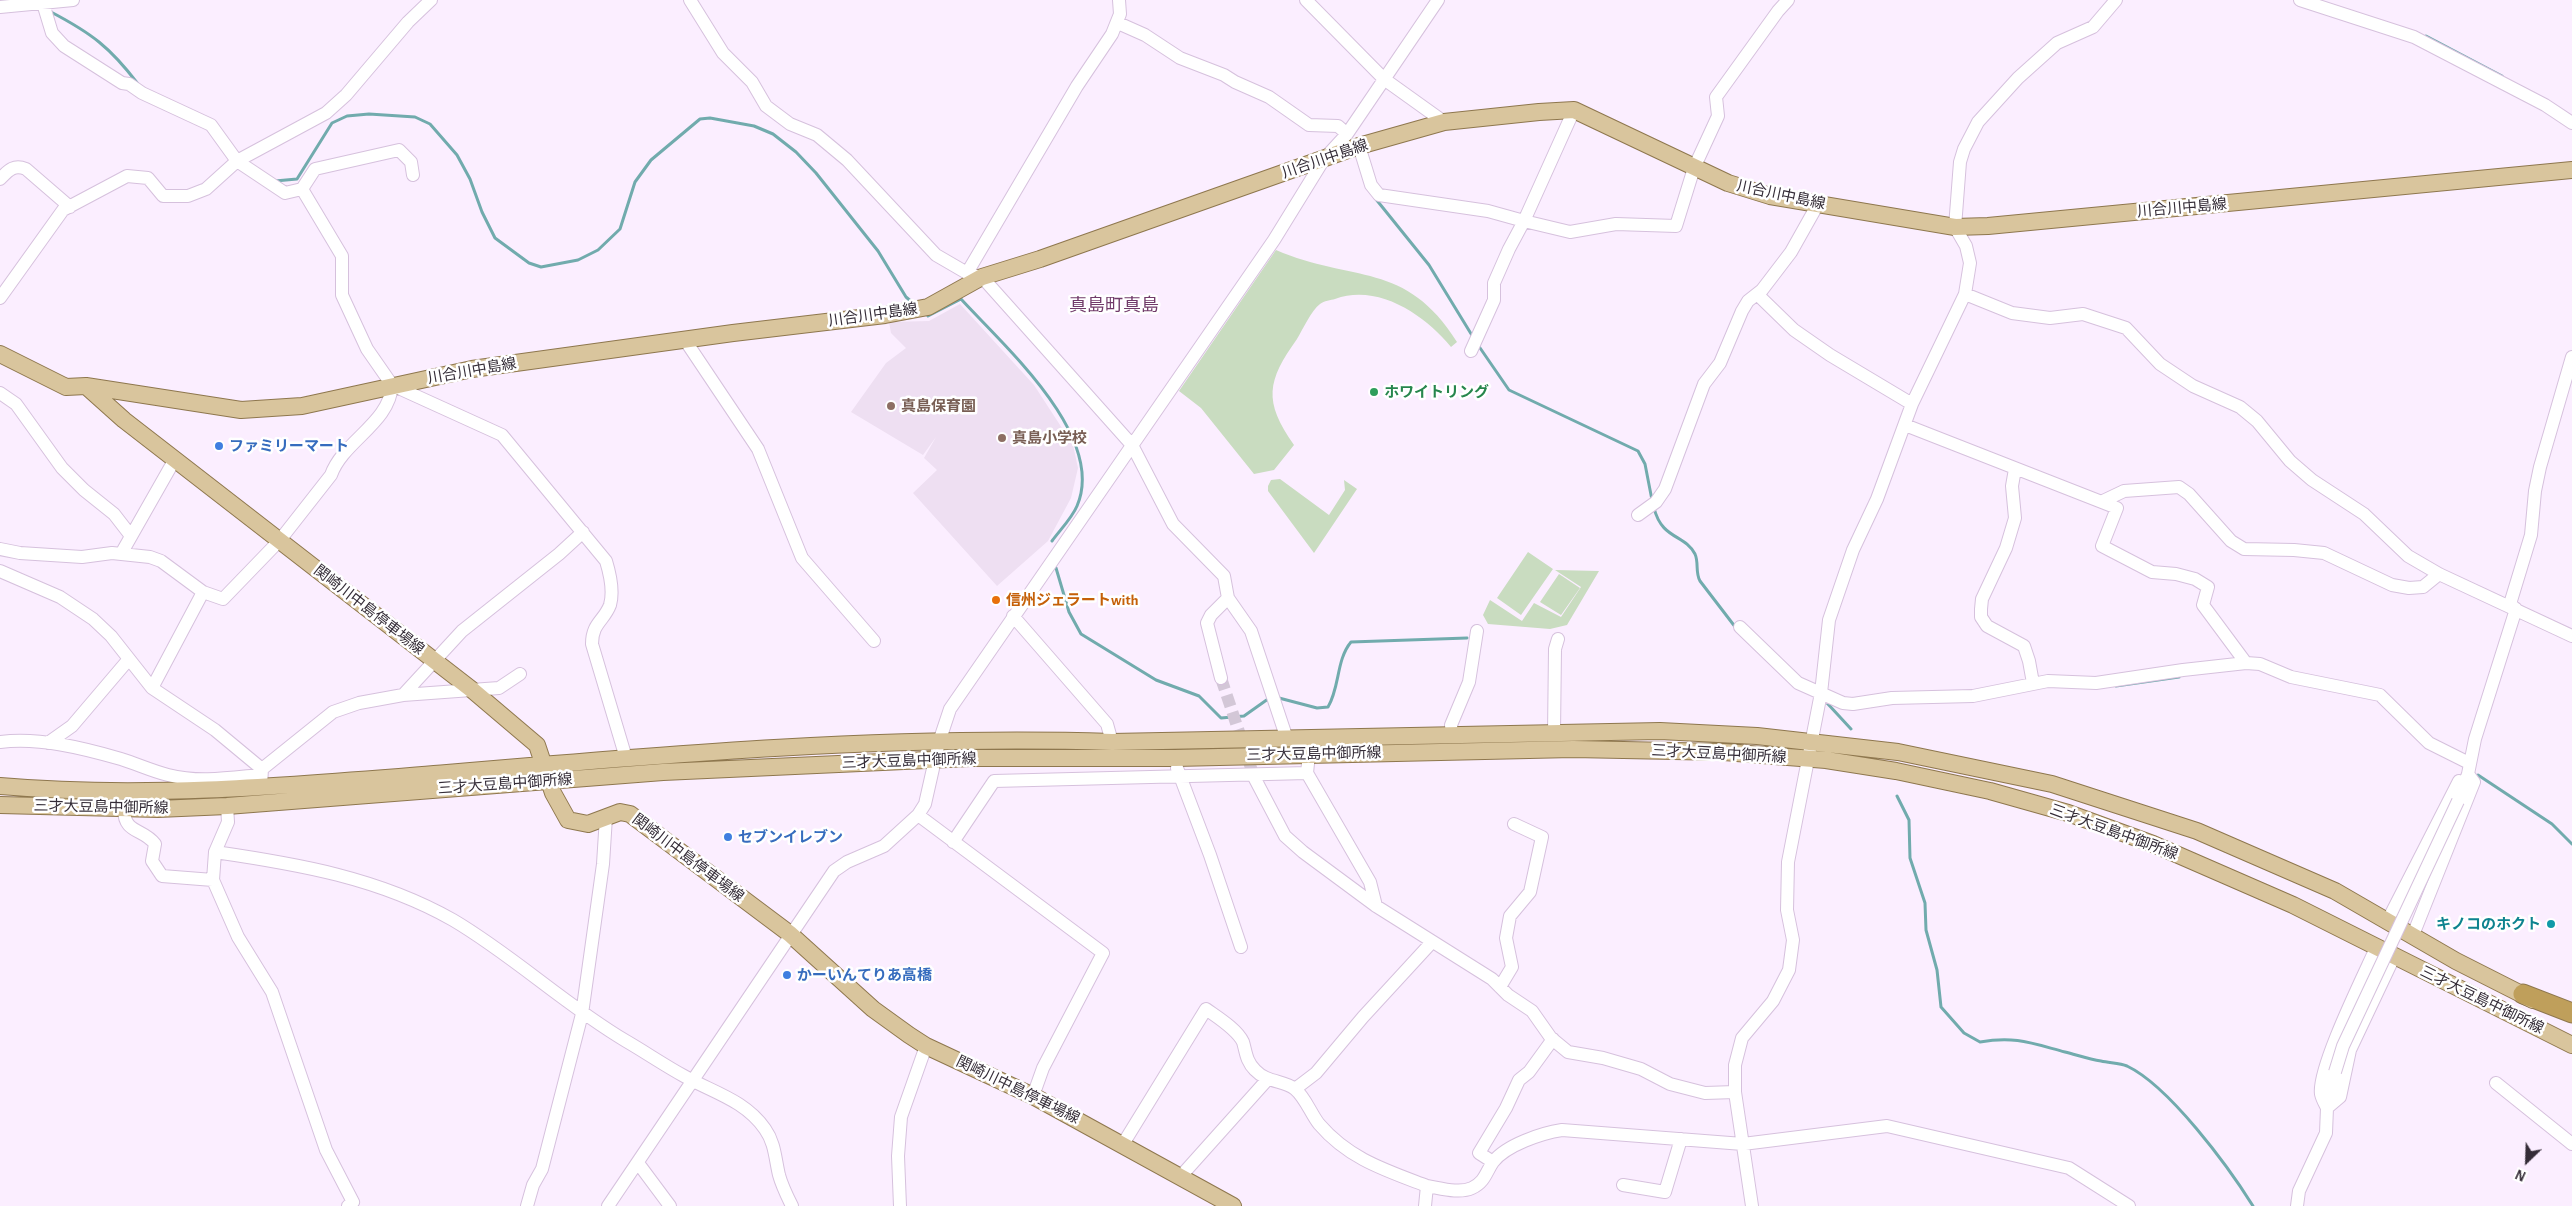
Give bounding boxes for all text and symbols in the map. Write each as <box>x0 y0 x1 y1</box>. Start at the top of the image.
street label: 川合川中島線 <box>1280 136 1370 182</box>
street label: 川合川中島線 <box>1735 177 1827 213</box>
street label: 川合川中島線 <box>2136 195 2228 221</box>
district label: 真島町真島 <box>1069 295 1159 317</box>
street label: 川合川中島線 <box>827 300 919 330</box>
street label: 川合川中島線 <box>426 354 518 388</box>
place label: ホワイトリング <box>1384 383 1489 401</box>
marker: ホワイトリング <box>1368 386 1380 398</box>
place label: 真島保育園 <box>901 397 976 415</box>
marker: 真島保育園 <box>885 400 897 412</box>
place label: 真島小学校 <box>1012 429 1087 447</box>
marker: 真島小学校 <box>996 432 1008 444</box>
place label: ファミリーマート <box>229 437 349 455</box>
marker: ファミリーマート <box>213 440 225 452</box>
street label: 関崎川中島停車場線 <box>310 561 428 659</box>
place label: 信州ジェラートwith <box>1006 591 1138 609</box>
marker: 信州ジェラートwith <box>990 594 1002 606</box>
street label: 三才大豆島中御所線 <box>1651 741 1787 767</box>
street label: 三才大豆島中御所線 <box>1246 744 1382 764</box>
street label: 三才大豆島中御所線 <box>841 750 977 772</box>
street label: 三才大豆島中御所線 <box>437 770 573 798</box>
street label: 三才大豆島中御所線 <box>33 797 169 817</box>
street label: 三才大豆島中御所線 <box>2047 800 2181 864</box>
street label: 関崎川中島停車場線 <box>629 810 747 906</box>
place label: セブンイレブン <box>738 828 843 846</box>
marker: セブンイレブン <box>722 831 734 843</box>
place label: キノコのホクト <box>2436 915 2541 933</box>
marker: キノコのホクト <box>2545 918 2557 930</box>
street label: 三才大豆島中御所線 <box>2417 962 2547 1038</box>
place label: かーいんてりあ高橋 <box>797 966 932 984</box>
marker: かーいんてりあ高橋 <box>781 969 793 981</box>
street label: 関崎川中島停車場線 <box>953 1052 1083 1128</box>
north arrow <box>2502 1136 2552 1186</box>
text: N <box>2514 1166 2528 1183</box>

